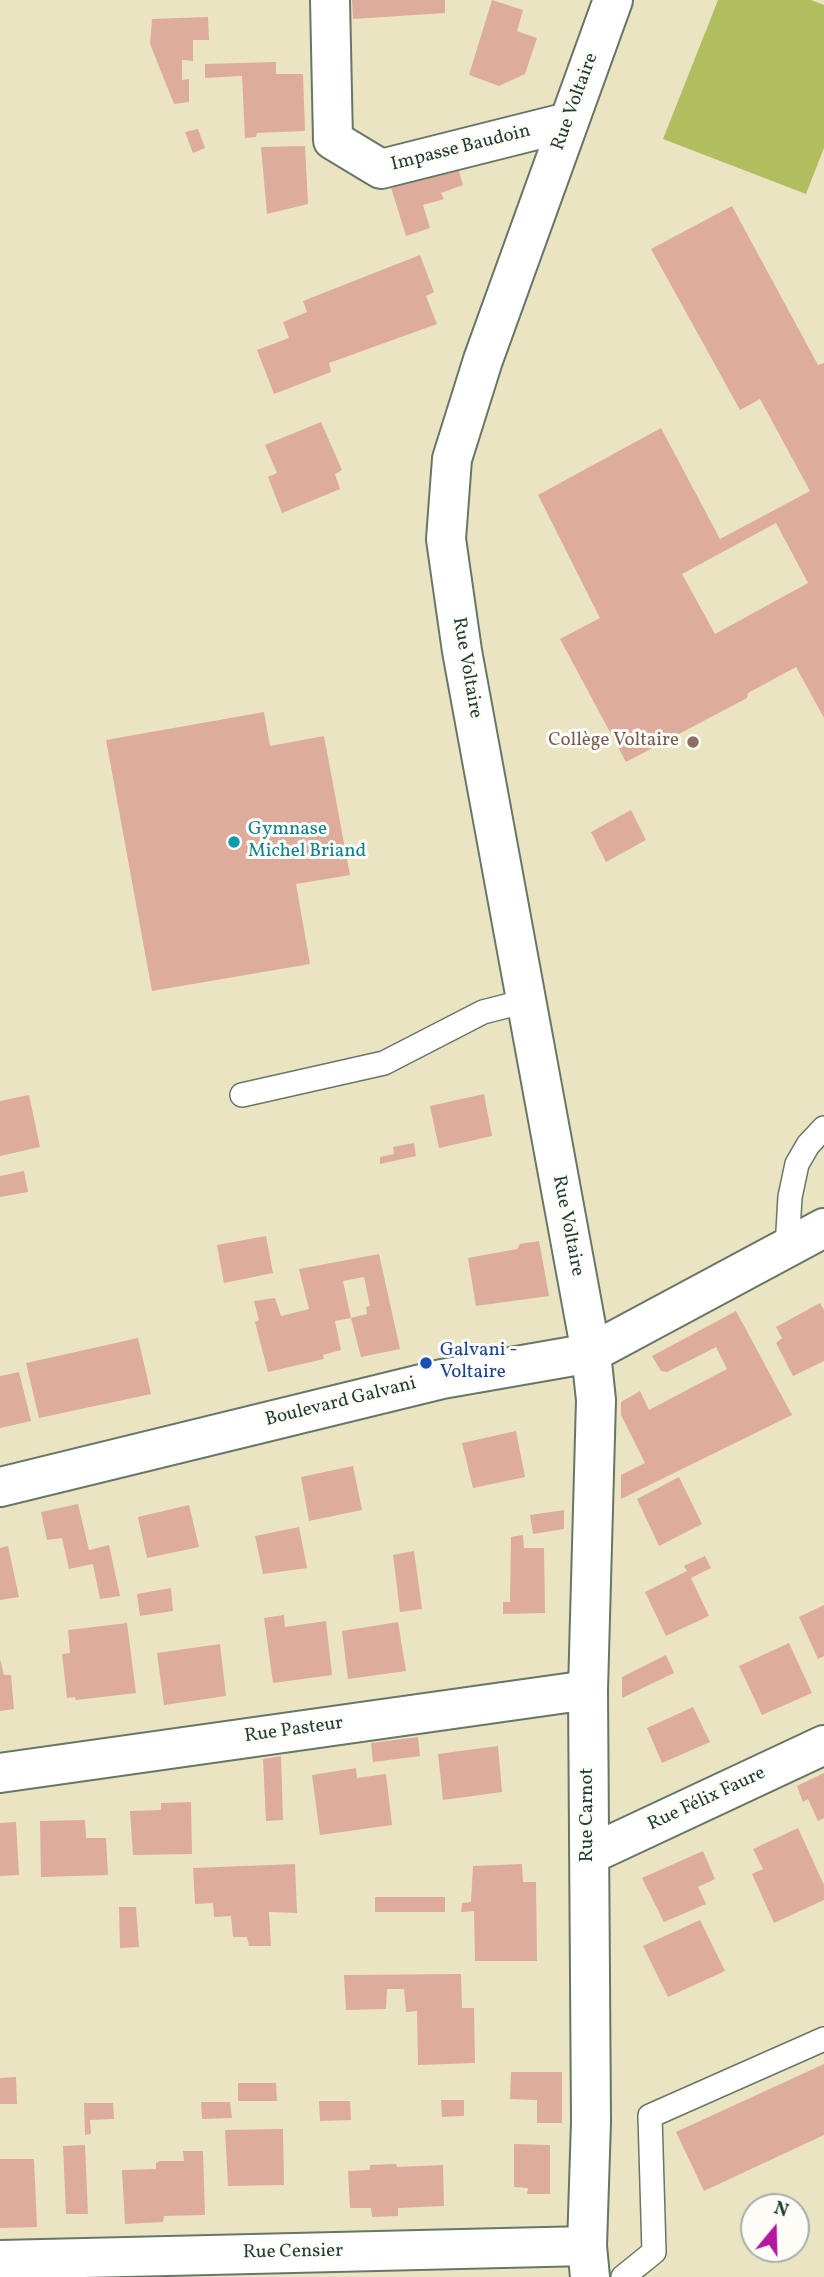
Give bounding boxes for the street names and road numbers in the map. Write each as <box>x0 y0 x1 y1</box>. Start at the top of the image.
street label: Rue Voltaire <box>548 50 604 154</box>
street label: Impasse Baudoin <box>389 121 533 177</box>
street label: Rue Voltaire <box>446 616 486 720</box>
street label: Rue Voltaire <box>546 1174 588 1278</box>
street label: Boulevard Galvani <box>263 1373 419 1433</box>
street label: Rue Pasteur <box>243 1713 345 1749</box>
street label: Rue Félix Faure <box>645 1763 769 1837</box>
street label: Rue Carnot <box>578 1768 600 1862</box>
street label: Rue Censier <box>243 2241 343 2265</box>

